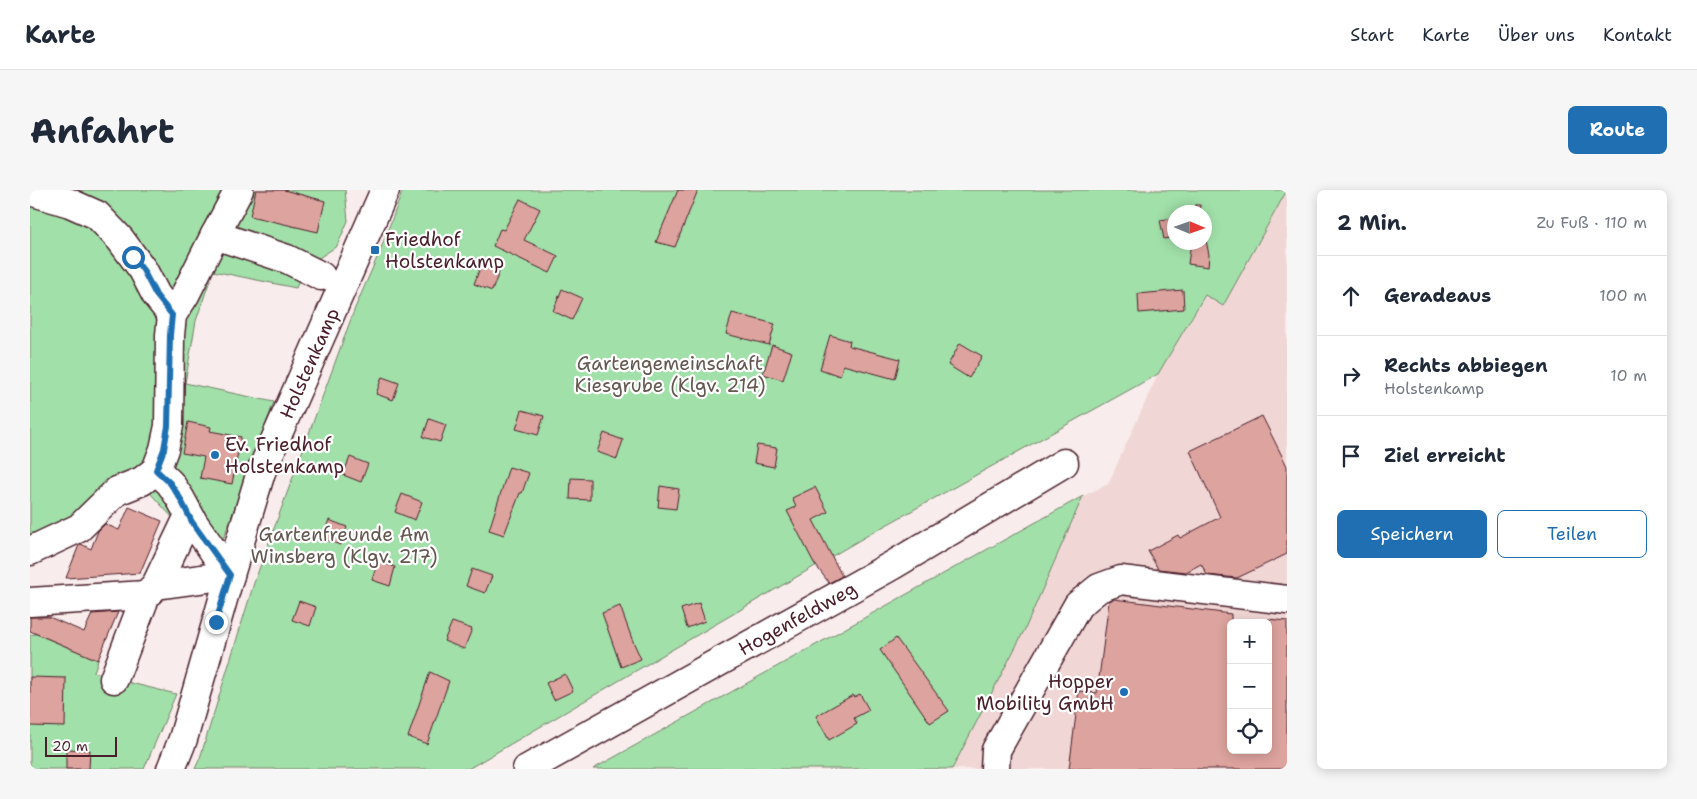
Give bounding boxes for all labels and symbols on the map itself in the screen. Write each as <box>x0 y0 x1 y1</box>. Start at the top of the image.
north arrow <box>1167 205 1212 250</box>
place label: Friedhof Holstenkamp <box>385 227 504 274</box>
marker: Friedhof Holstenkamp <box>369 244 381 256</box>
route start <box>122 246 145 269</box>
street label: Holstenkamp <box>274 304 345 423</box>
park label: Gartengemeinschaft Kiesgrube (Klgv. 214) <box>574 351 766 398</box>
place label: Ev. Friedhof Holstenkamp <box>225 432 344 479</box>
marker: Ev. Friedhof Holstenkamp <box>209 449 221 461</box>
park label: Gartenfreunde Am Winsberg (Klgv. 217) <box>251 522 437 569</box>
street label: Hogenfeldweg <box>734 576 861 661</box>
route end <box>205 611 228 634</box>
place label: Hopper Mobility GmbH <box>976 669 1114 716</box>
marker: Hopper Mobility GmbH <box>1118 686 1130 698</box>
scale bar <box>45 734 118 757</box>

